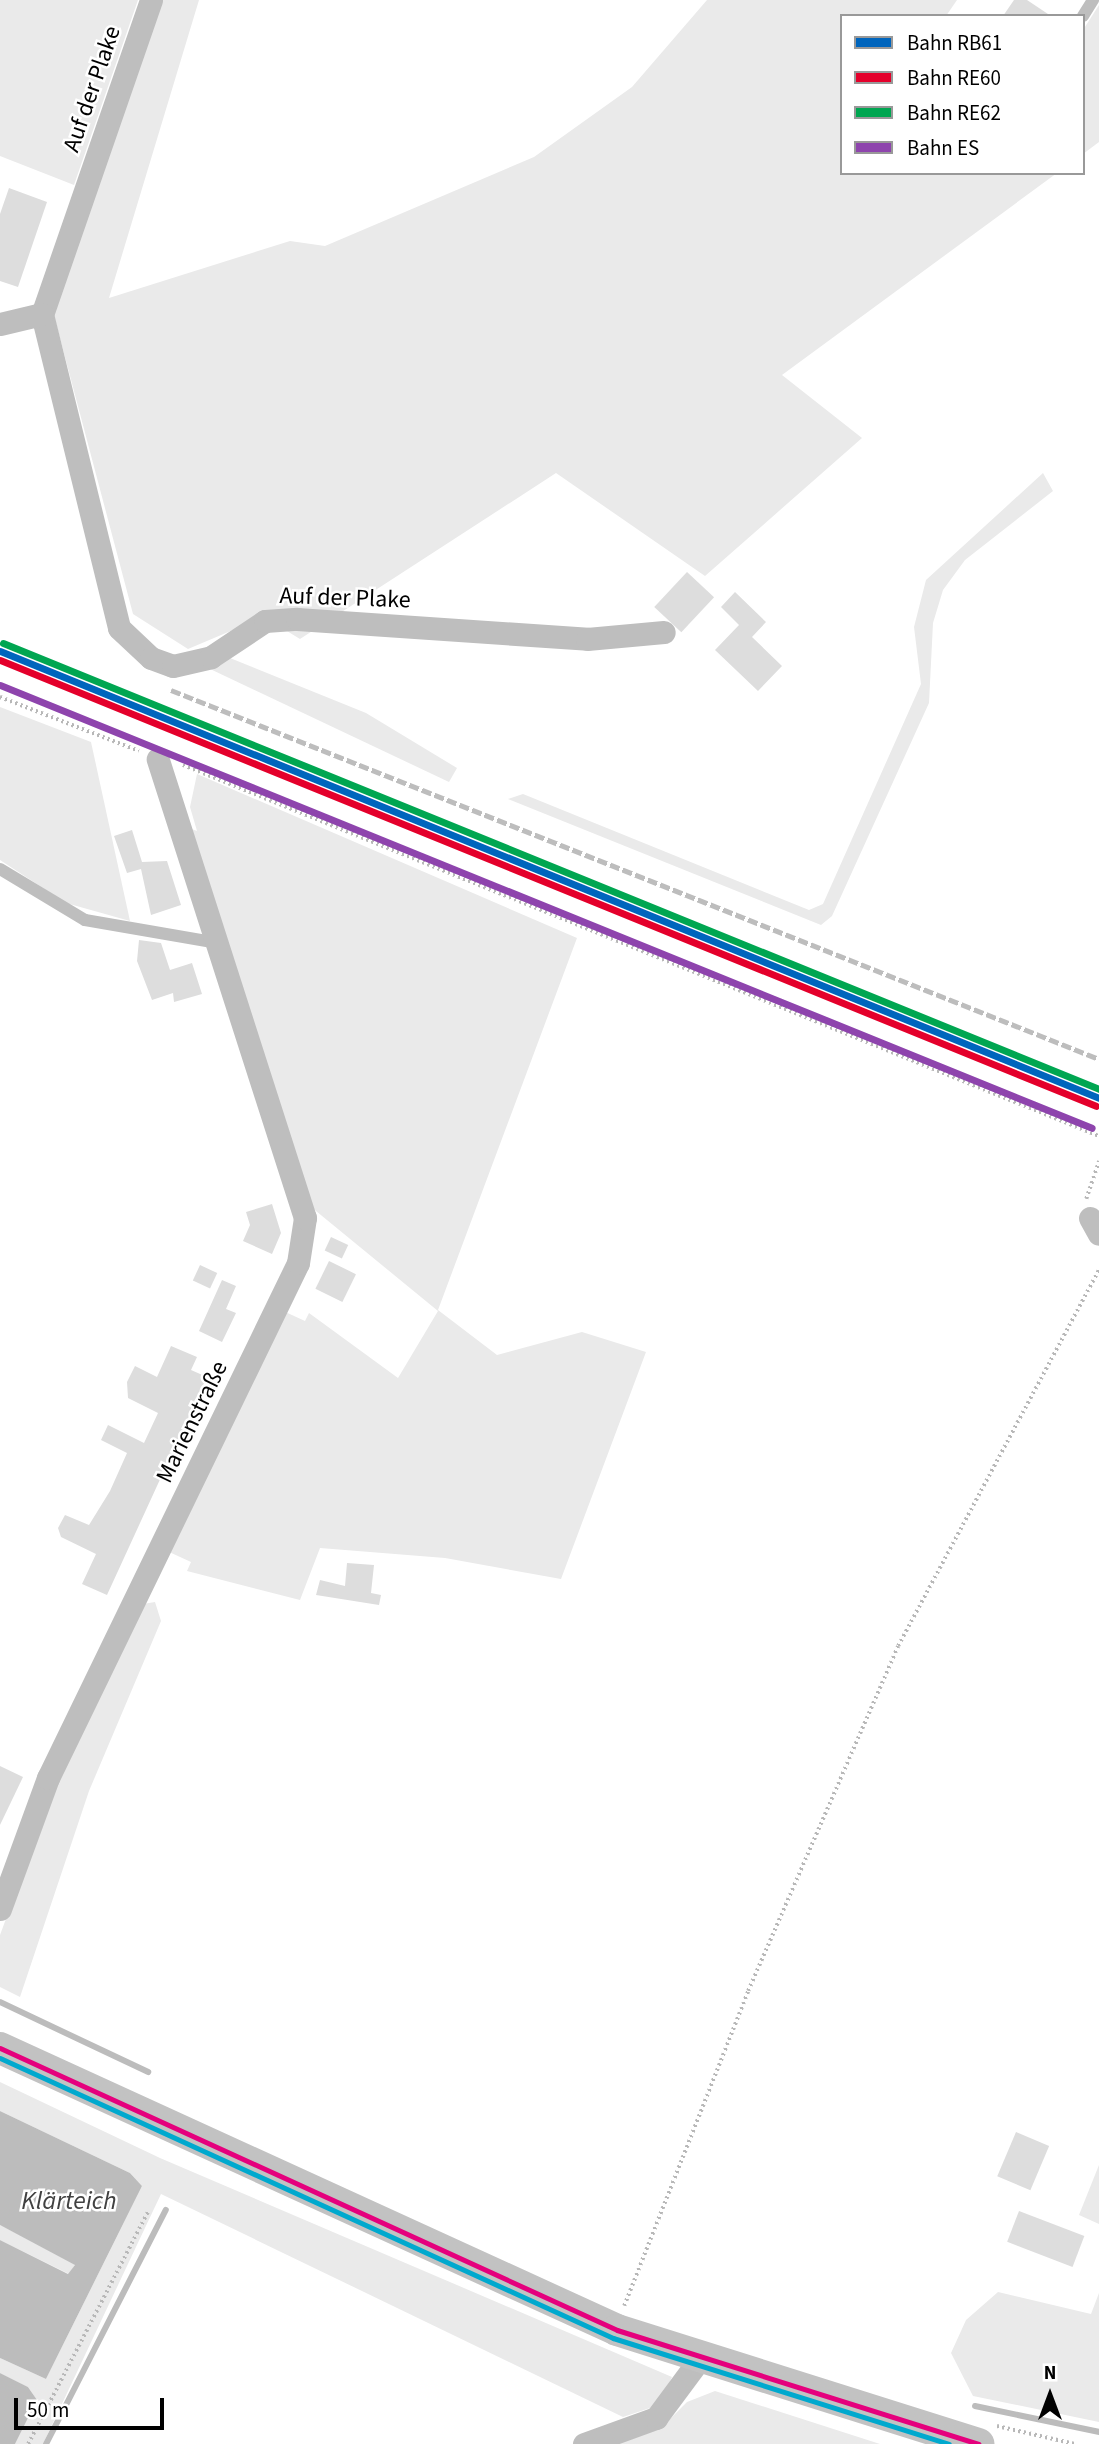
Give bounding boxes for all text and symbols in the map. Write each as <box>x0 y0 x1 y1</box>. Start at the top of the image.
legend <box>840 14 1085 175</box>
street label: Auf der Plake <box>57 22 127 156</box>
text: Bahn RB61 <box>907 28 1002 58</box>
text: Bahn RE60 <box>907 63 1001 93</box>
text: Bahn RE62 <box>907 98 1001 128</box>
text: Bahn ES <box>907 133 979 163</box>
street label: Auf der Plake <box>279 581 411 615</box>
street label: Marienstraße <box>150 1356 234 1488</box>
water label: Klärteich <box>21 2185 117 2217</box>
north arrow <box>1015 2360 1085 2430</box>
text: N <box>1044 2360 1056 2387</box>
scale bar <box>18 2384 168 2428</box>
text: 50 m <box>27 2395 69 2425</box>

